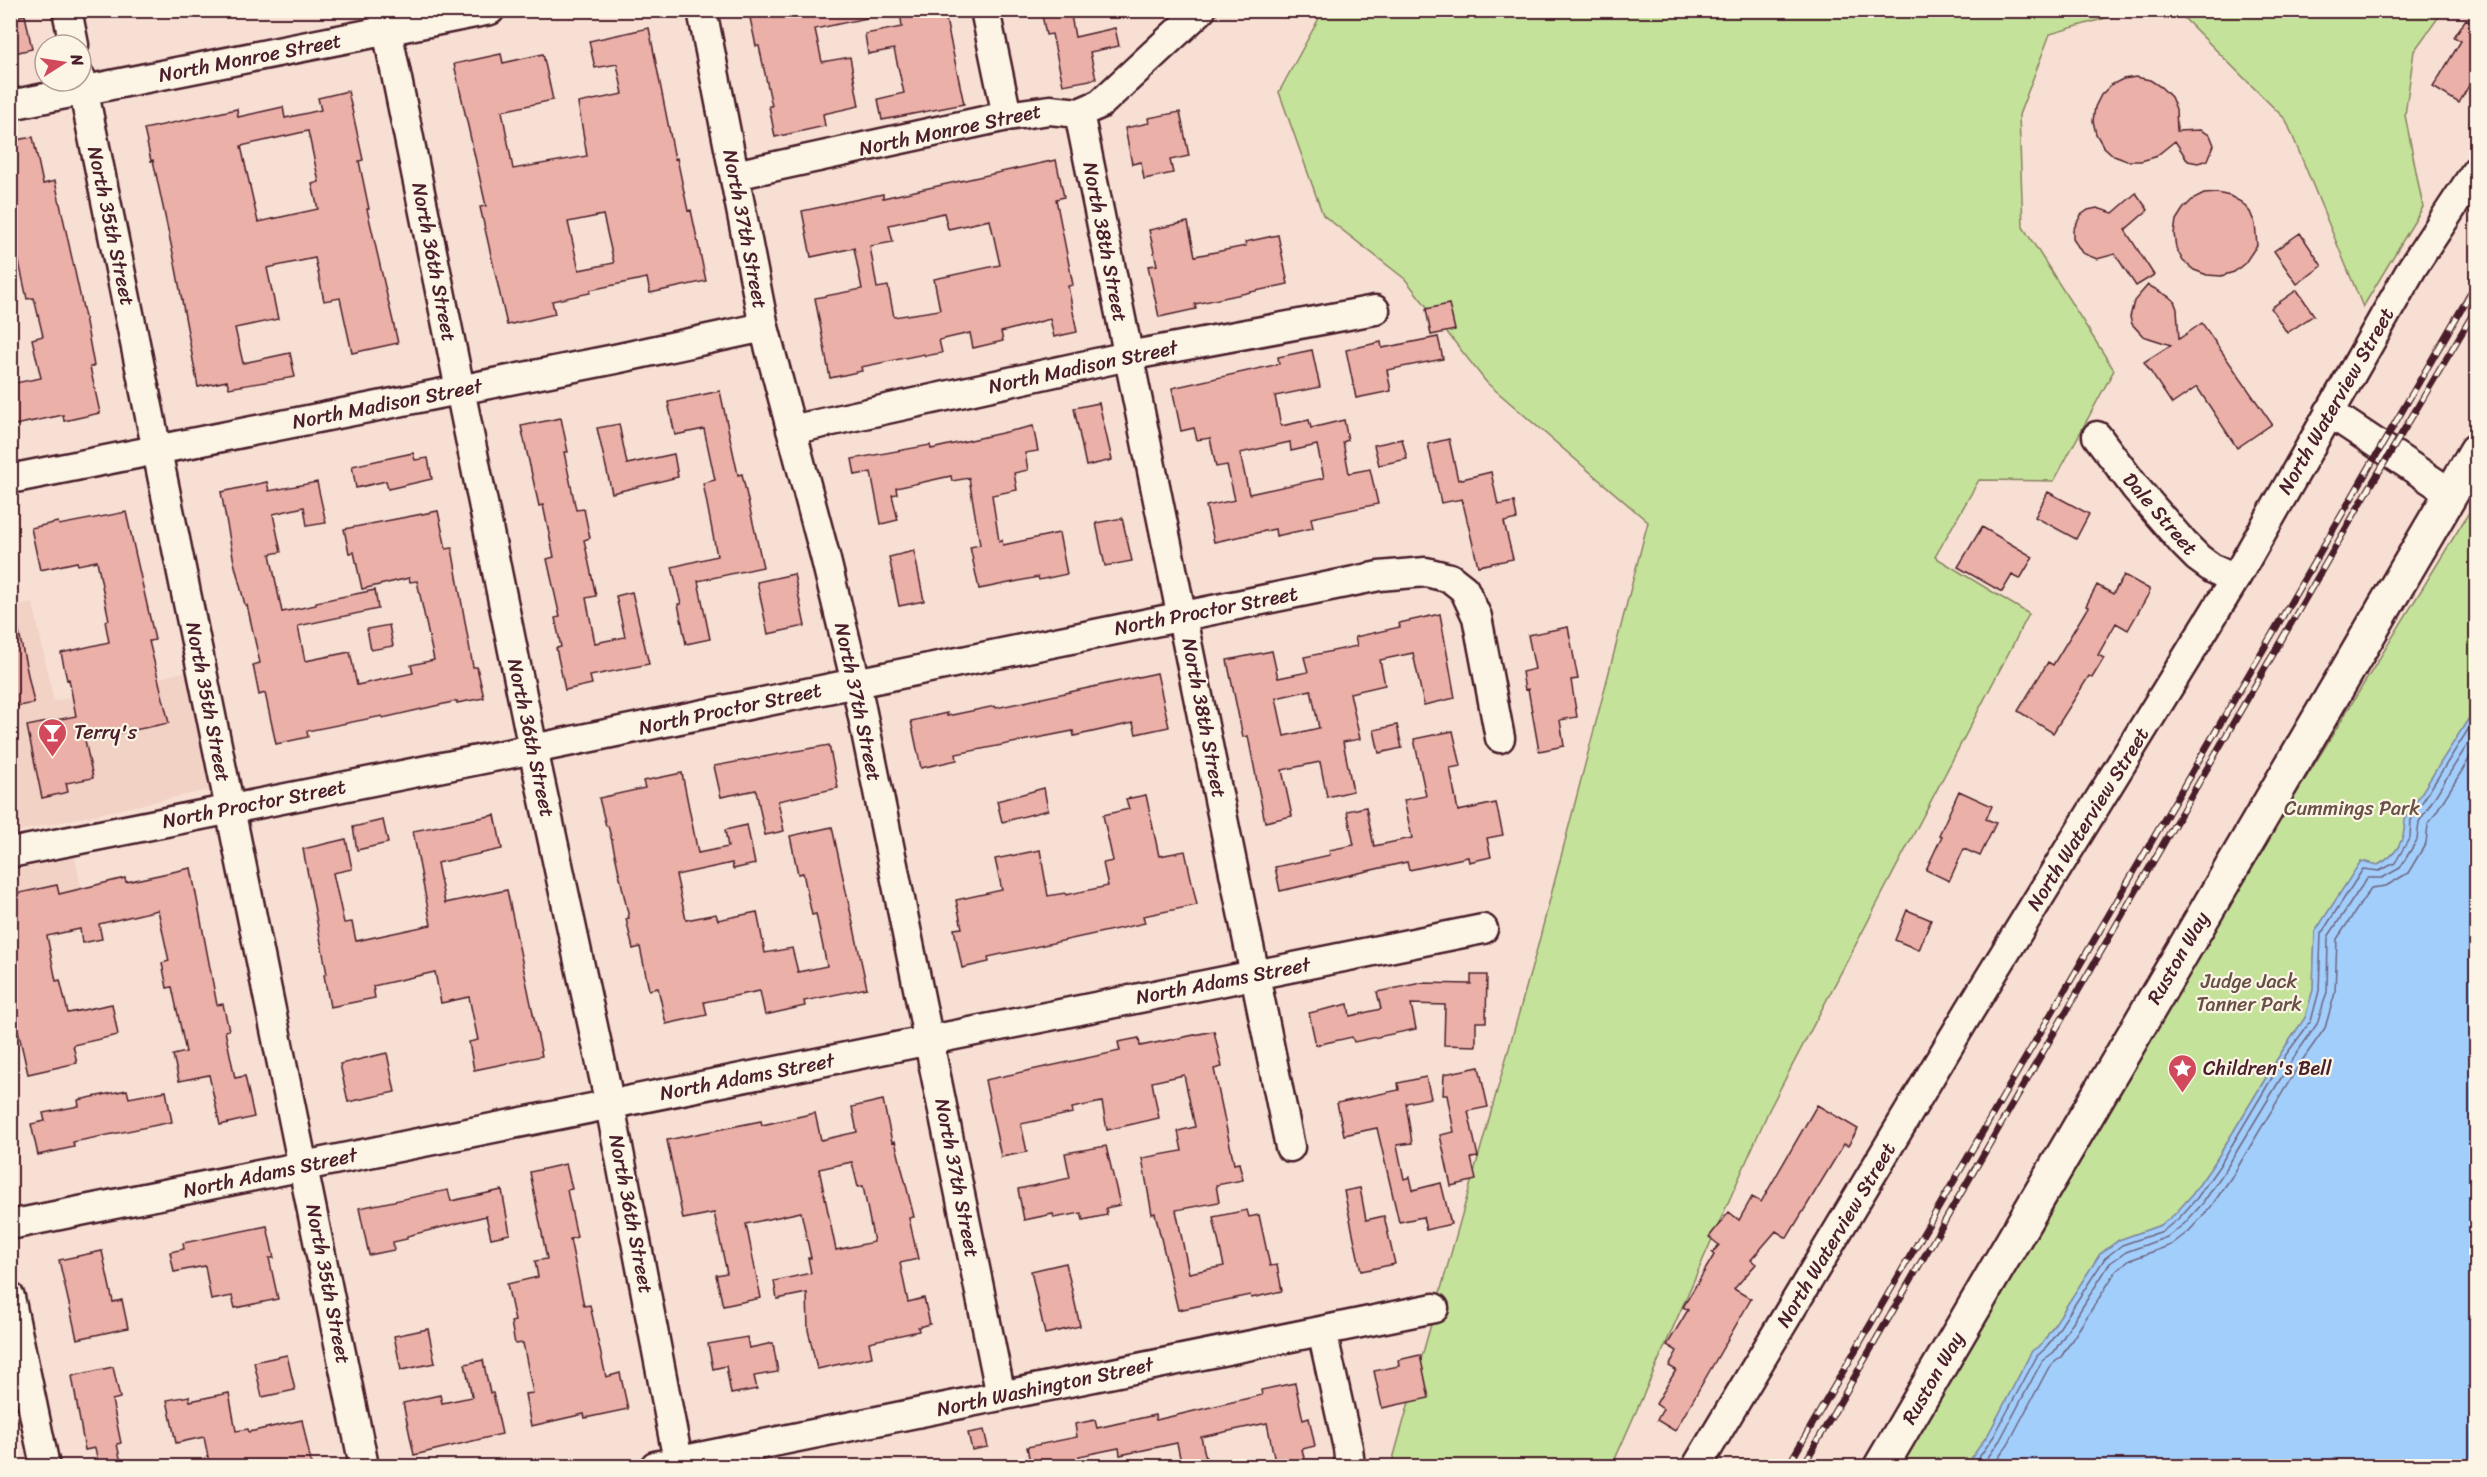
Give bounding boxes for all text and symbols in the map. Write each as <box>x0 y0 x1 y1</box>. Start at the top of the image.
street label: North Monroe Street <box>155 23 345 93</box>
north arrow <box>33 33 93 93</box>
text: N <box>62 51 93 69</box>
street label: North Monroe Street <box>856 94 1045 166</box>
street label: North 35th Street <box>77 143 145 309</box>
street label: North 37th Street <box>712 146 778 312</box>
street label: North 38th Street <box>1072 159 1138 325</box>
street label: North 36th Street <box>401 179 467 345</box>
street label: North Waterview Street <box>2268 301 2404 501</box>
street label: North Madison Street <box>985 330 1182 404</box>
street label: North Madison Street <box>289 368 486 440</box>
street label: Dale Street <box>2114 464 2207 564</box>
street label: North Proctor Street <box>1111 576 1301 646</box>
street label: North 35th Street <box>175 619 241 785</box>
street label: North 37th Street <box>824 619 892 785</box>
street label: North 38th Street <box>1171 635 1237 801</box>
street label: North 36th Street <box>497 655 565 821</box>
street label: North Proctor Street <box>635 672 825 746</box>
place label: Terry's <box>74 715 138 750</box>
bar icon: Terry's <box>37 716 69 758</box>
street label: North Waterview Street <box>2017 720 2159 918</box>
street label: North Proctor Street <box>159 769 349 839</box>
park label: Cummings Park <box>2284 791 2420 826</box>
street label: Ruston Way <box>2137 904 2219 1011</box>
street label: North Adams Street <box>1133 947 1314 1015</box>
park label: Judge Jack Tanner Park <box>2196 964 2302 1022</box>
street label: North Adams Street <box>657 1043 838 1111</box>
place label: Children's Bell <box>2203 1051 2333 1086</box>
place icon: Children's Bell <box>2166 1052 2198 1094</box>
street label: North 37th Street <box>924 1095 990 1261</box>
street label: North 36th Street <box>598 1131 664 1297</box>
street label: North Waterview Street <box>1767 1135 1906 1335</box>
street label: North Adams Street <box>180 1137 361 1209</box>
street label: North 35th Street <box>295 1201 361 1367</box>
street label: Ruston Way <box>1892 1324 1974 1431</box>
street label: North Washington Street <box>933 1347 1158 1427</box>

